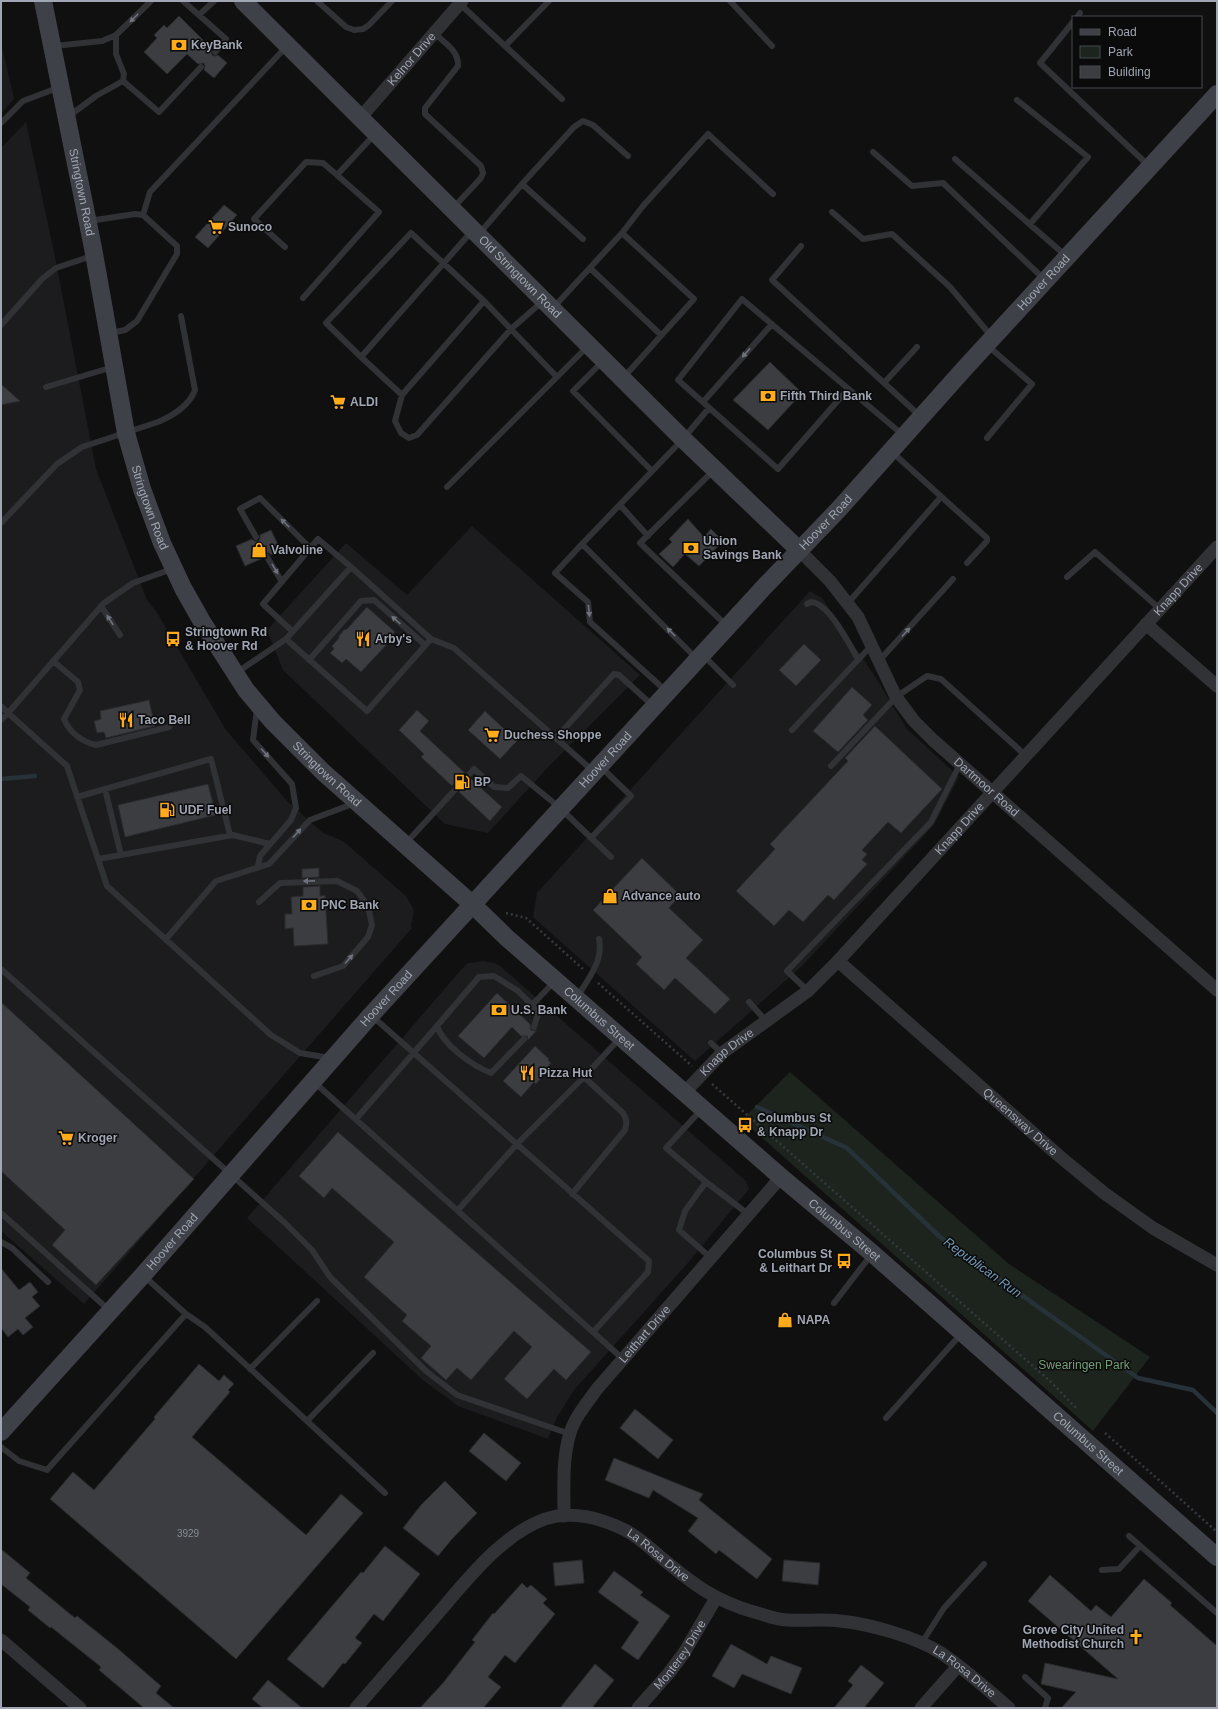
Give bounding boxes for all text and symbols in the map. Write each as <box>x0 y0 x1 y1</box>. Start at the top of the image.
one-way arrow <box>129 13 139 23</box>
legend <box>1072 16 1202 88</box>
text: Road <box>1108 25 1137 39</box>
street label: Kelnor Drive <box>385 29 439 88</box>
bank icon: KeyBank <box>170 36 188 54</box>
place label: KeyBank <box>191 38 243 52</box>
text: Park <box>1108 45 1134 59</box>
text: Building <box>1108 65 1151 79</box>
street label: Stringtown Road <box>66 147 97 237</box>
supermarket icon: Sunoco <box>207 218 225 236</box>
place label: Sunoco <box>228 220 272 234</box>
street label: Old Stringtown Road <box>476 233 564 321</box>
street label: Hoover Road <box>1014 252 1073 313</box>
one-way arrow <box>742 348 751 359</box>
bank icon: Fifth Third Bank <box>759 387 777 405</box>
place label: Fifth Third Bank <box>780 389 872 403</box>
supermarket icon: ALDI <box>329 393 347 411</box>
place label: ALDI <box>350 395 378 409</box>
street label: Stringtown Road <box>129 463 171 552</box>
street label: Hoover Road <box>796 492 855 553</box>
one-way arrow <box>280 518 290 528</box>
place label: Union Savings Bank <box>703 534 782 562</box>
bank icon: Union Savings Bank <box>682 539 700 557</box>
shop icon: Valvoline <box>250 541 268 559</box>
place label: Valvoline <box>271 543 323 557</box>
street label: Knapp Drive <box>1151 560 1206 619</box>
one-way arrow <box>271 563 278 575</box>
one-way arrow <box>586 605 592 617</box>
one-way arrow <box>107 614 114 626</box>
one-way arrow <box>391 615 401 624</box>
place label: Stringtown Rd & Hoover Rd <box>185 625 267 653</box>
one-way arrow <box>666 627 676 637</box>
one-way arrow <box>901 627 910 638</box>
bus stop icon: Stringtown Rd & Hoover Rd <box>164 630 182 648</box>
restaurant icon: Arby's <box>354 630 372 648</box>
place label: Arby's <box>375 632 412 646</box>
restaurant icon: Taco Bell <box>117 711 135 729</box>
place label: Taco Bell <box>138 713 190 727</box>
supermarket icon: Duchess Shoppe <box>483 726 501 744</box>
place label: Duchess Shoppe <box>504 728 602 742</box>
street label: Hoover Road <box>576 729 634 791</box>
street label: Stringtown Road <box>290 739 364 809</box>
one-way arrow <box>260 747 269 758</box>
street label: Dartmoor Road <box>951 755 1022 819</box>
fuel station icon: BP <box>453 773 471 791</box>
place label: BP <box>474 775 491 789</box>
street label: Knapp Drive <box>932 799 987 858</box>
fuel station icon: UDF Fuel <box>158 801 176 819</box>
place label: UDF Fuel <box>179 803 232 817</box>
one-way arrow <box>293 828 302 839</box>
one-way arrow <box>302 878 315 884</box>
shop icon: Advance auto <box>601 887 619 905</box>
place label: Advance auto <box>622 889 701 903</box>
bank icon: PNC Bank <box>300 896 318 914</box>
place label: PNC Bank <box>321 898 379 912</box>
one-way arrow <box>344 954 353 965</box>
street label: Hoover Road <box>357 968 415 1029</box>
street label: Columbus Street <box>561 984 638 1053</box>
bank icon: U.S. Bank <box>490 1001 508 1019</box>
place label: U.S. Bank <box>511 1003 567 1017</box>
street label: Knapp Drive <box>697 1025 757 1079</box>
restaurant icon: Pizza Hut <box>518 1064 536 1082</box>
place label: Pizza Hut <box>539 1066 592 1080</box>
street label: Queensway Drive <box>980 1085 1061 1159</box>
place label: Columbus St & Knapp Dr <box>757 1111 831 1139</box>
bus stop icon: Columbus St & Knapp Dr <box>736 1116 754 1134</box>
supermarket icon: Kroger <box>57 1129 75 1147</box>
place label: Kroger <box>78 1131 118 1145</box>
street label: Columbus Street <box>806 1196 884 1265</box>
street label: Hoover Road <box>144 1210 201 1273</box>
water label: Republican Run <box>941 1234 1025 1301</box>
place label: Columbus St & Leithart Dr <box>758 1247 832 1275</box>
bus stop icon: Columbus St & Leithart Dr <box>835 1252 853 1270</box>
street label: Leithart Drive <box>616 1302 674 1366</box>
shop icon: NAPA <box>776 1311 794 1329</box>
place label: NAPA <box>797 1313 830 1327</box>
park label: Swearingen Park <box>1038 1358 1131 1372</box>
street label: Columbus Street <box>1050 1409 1127 1479</box>
street label: La Rosa Drive <box>625 1526 692 1585</box>
house number: 3929 <box>177 1528 200 1539</box>
street label: Monterey Drive <box>651 1617 709 1692</box>
place label: Grove City United Methodist Church <box>1022 1623 1124 1651</box>
church icon: Grove City United Methodist Church <box>1127 1628 1145 1646</box>
street label: La Rosa Drive <box>931 1643 999 1701</box>

